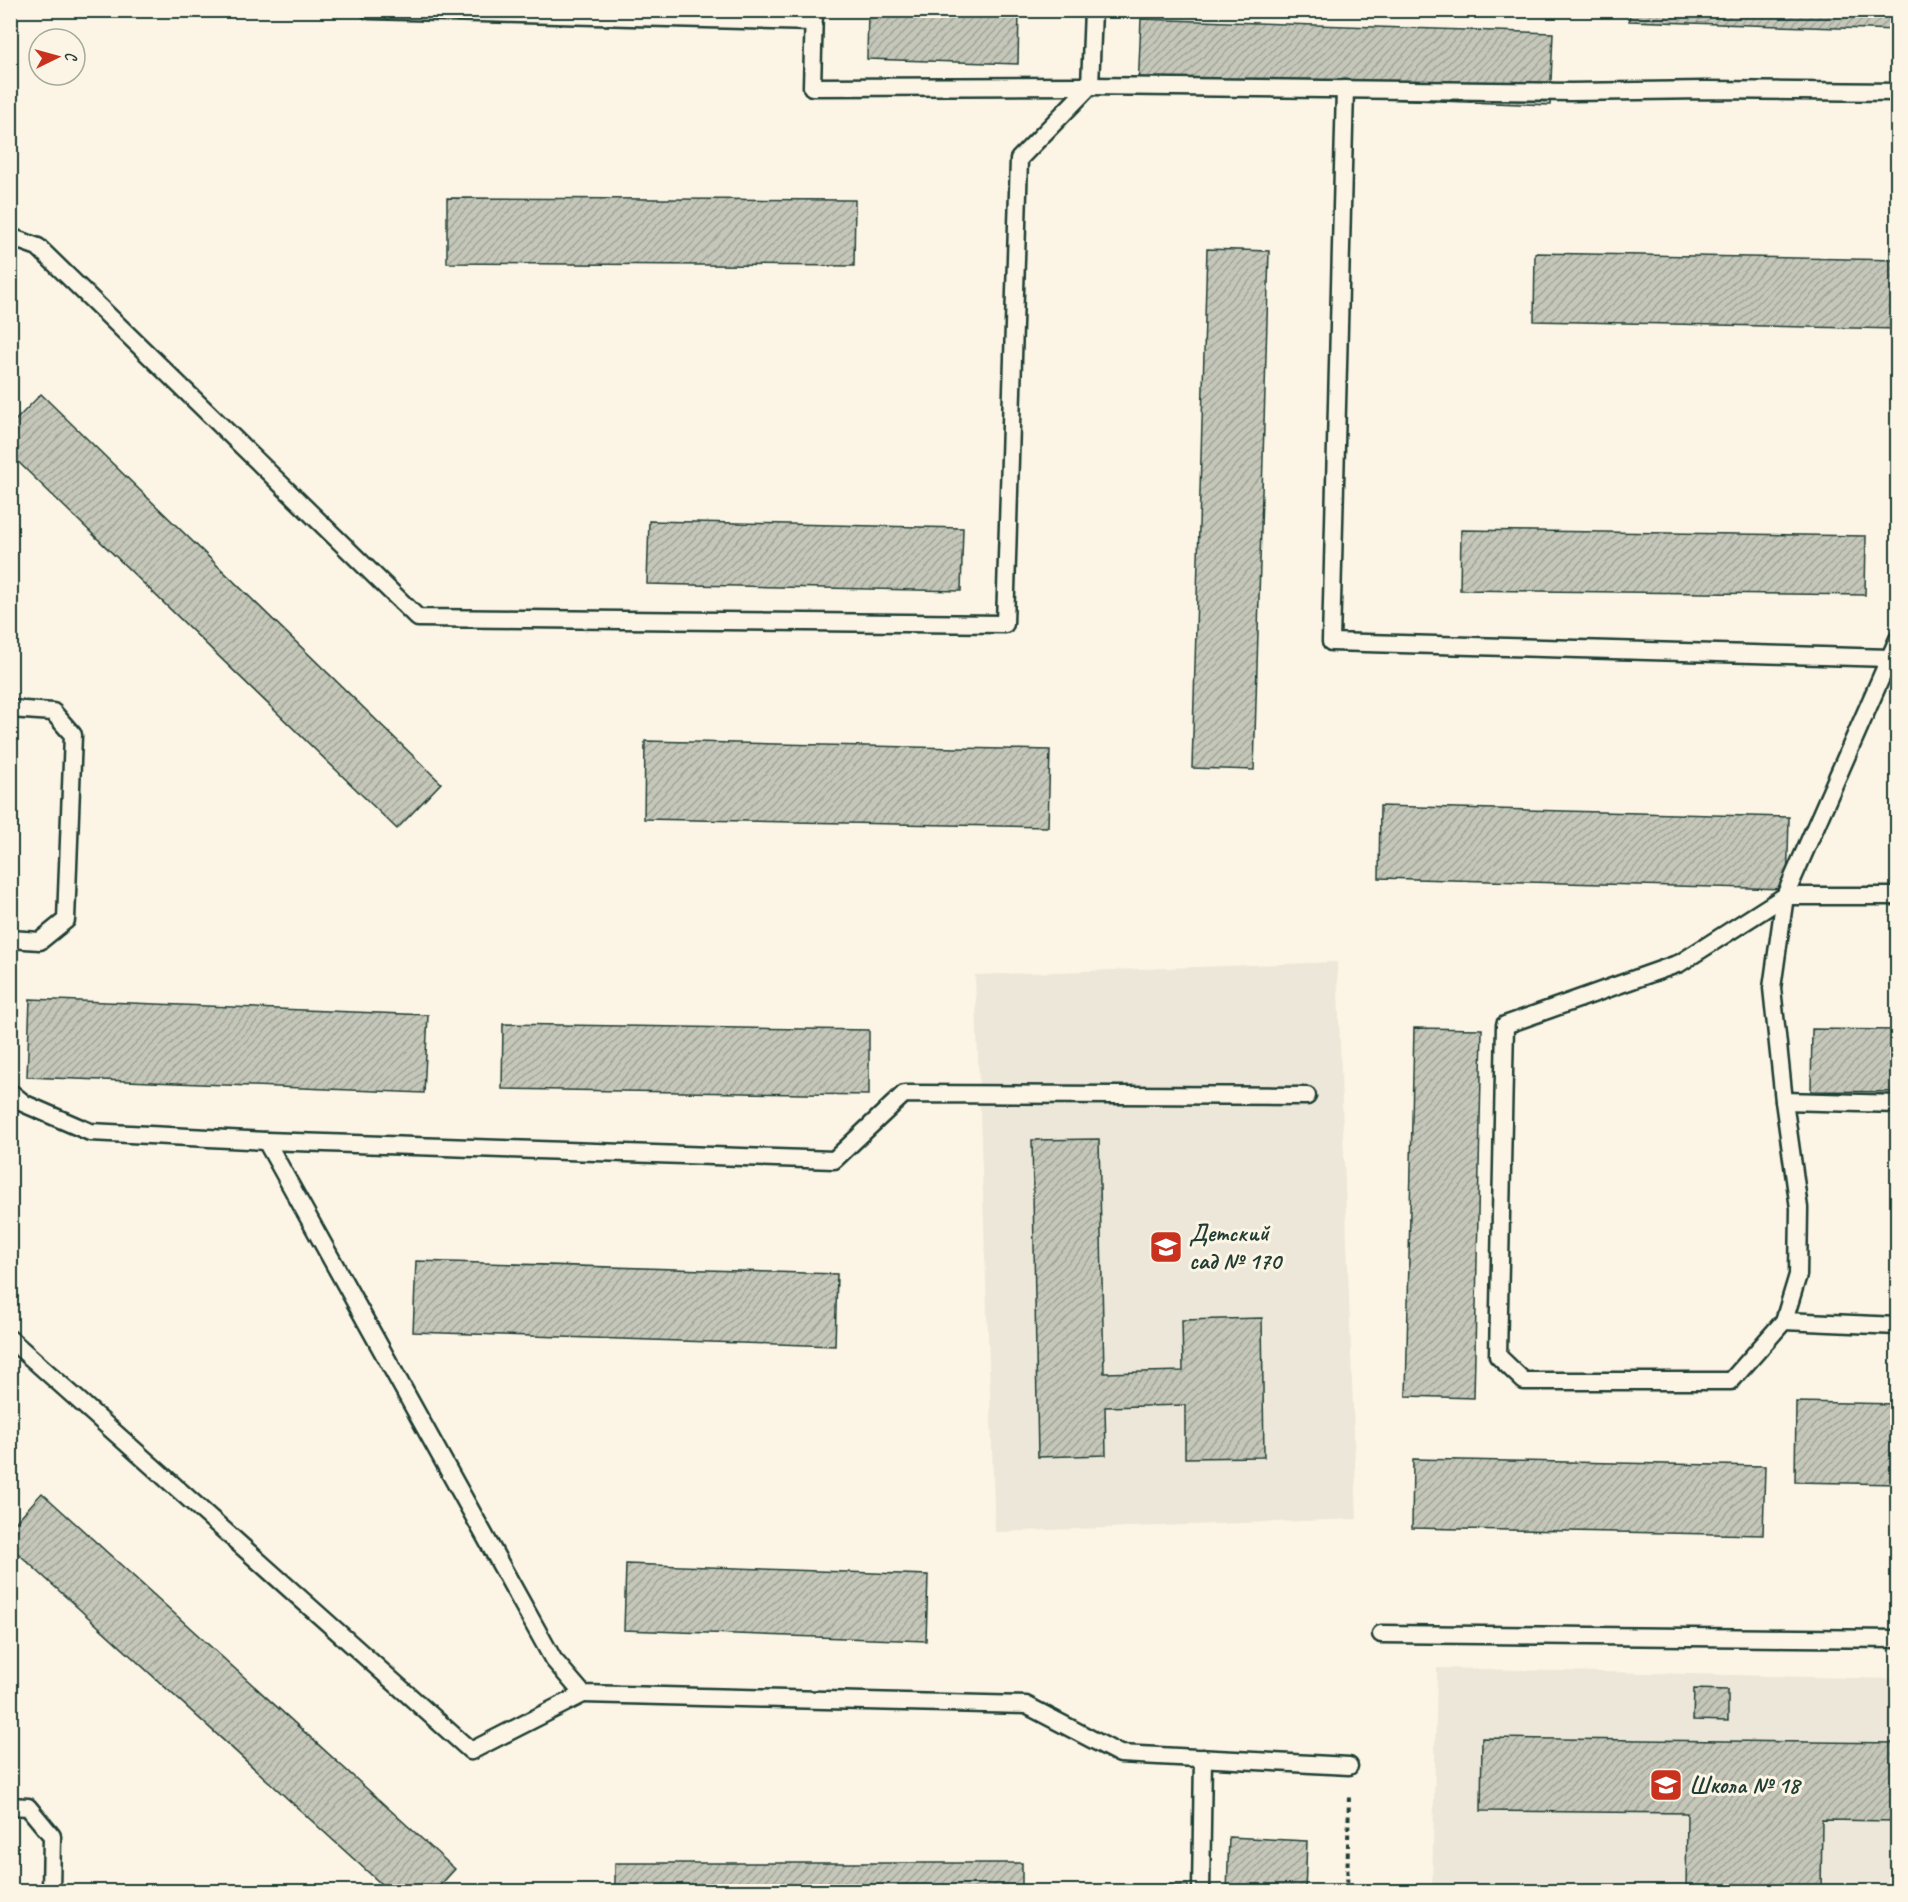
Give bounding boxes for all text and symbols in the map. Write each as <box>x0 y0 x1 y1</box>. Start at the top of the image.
north arrow <box>27 27 87 87</box>
text: С <box>61 51 81 63</box>
place label: Детский сад № 170 <box>1189 1218 1283 1276</box>
school or university icon: Детский сад № 170 <box>1148 1229 1184 1265</box>
school or university icon: Школа № 18 <box>1648 1767 1684 1803</box>
place label: Школа № 18 <box>1689 1770 1802 1800</box>

